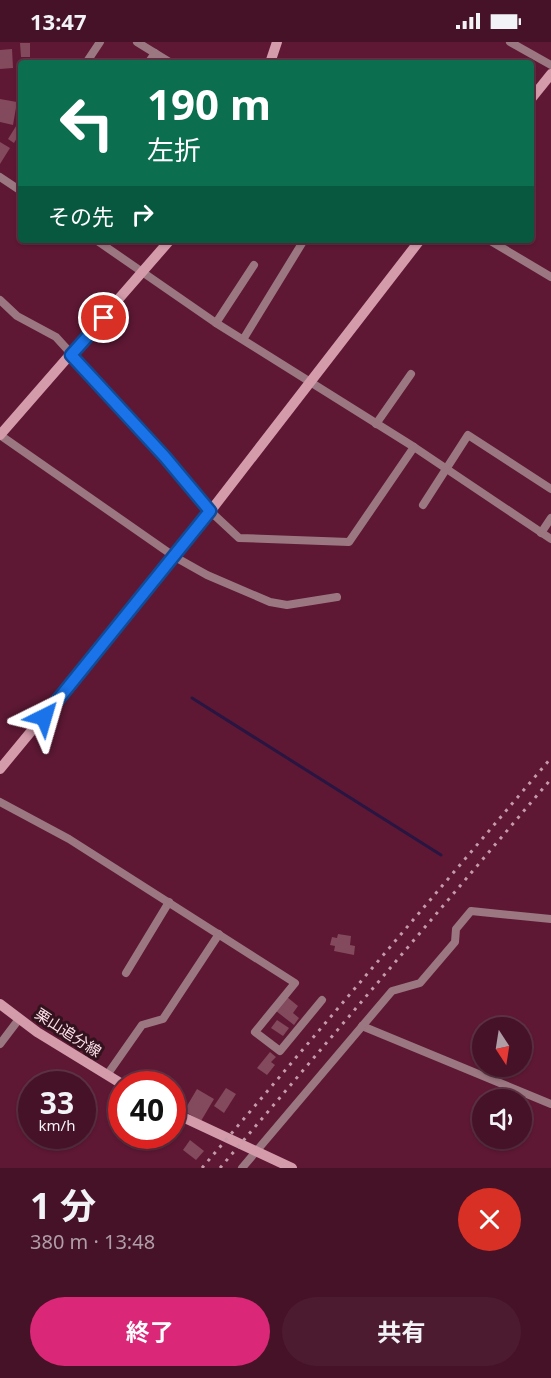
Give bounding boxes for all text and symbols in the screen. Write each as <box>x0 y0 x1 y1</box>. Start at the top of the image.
text: 13:47 <box>30 6 87 36</box>
text: 190 m <box>147 75 271 132</box>
icon: left <box>48 84 126 162</box>
text: 左折 <box>147 131 201 168</box>
icon: right <box>126 198 159 231</box>
text: その先 <box>48 201 114 231</box>
pin <box>78 292 129 343</box>
icon: arrive <box>87 301 120 334</box>
position arrow <box>12 685 76 749</box>
street label: 栗山追分線 <box>32 1003 105 1061</box>
north arrow <box>472 1017 532 1077</box>
map controls <box>472 1017 532 1149</box>
speed limit sign: 40 <box>108 1071 186 1149</box>
text: 33 <box>40 1082 74 1123</box>
button: sound <box>472 1089 532 1149</box>
text: km/h <box>39 1115 75 1135</box>
text: 1 分 <box>30 1181 96 1230</box>
button: close <box>458 1188 521 1251</box>
text: 380 m · 13:48 <box>30 1228 155 1255</box>
button: 終了 <box>30 1297 270 1366</box>
button: 共有 <box>282 1297 521 1366</box>

